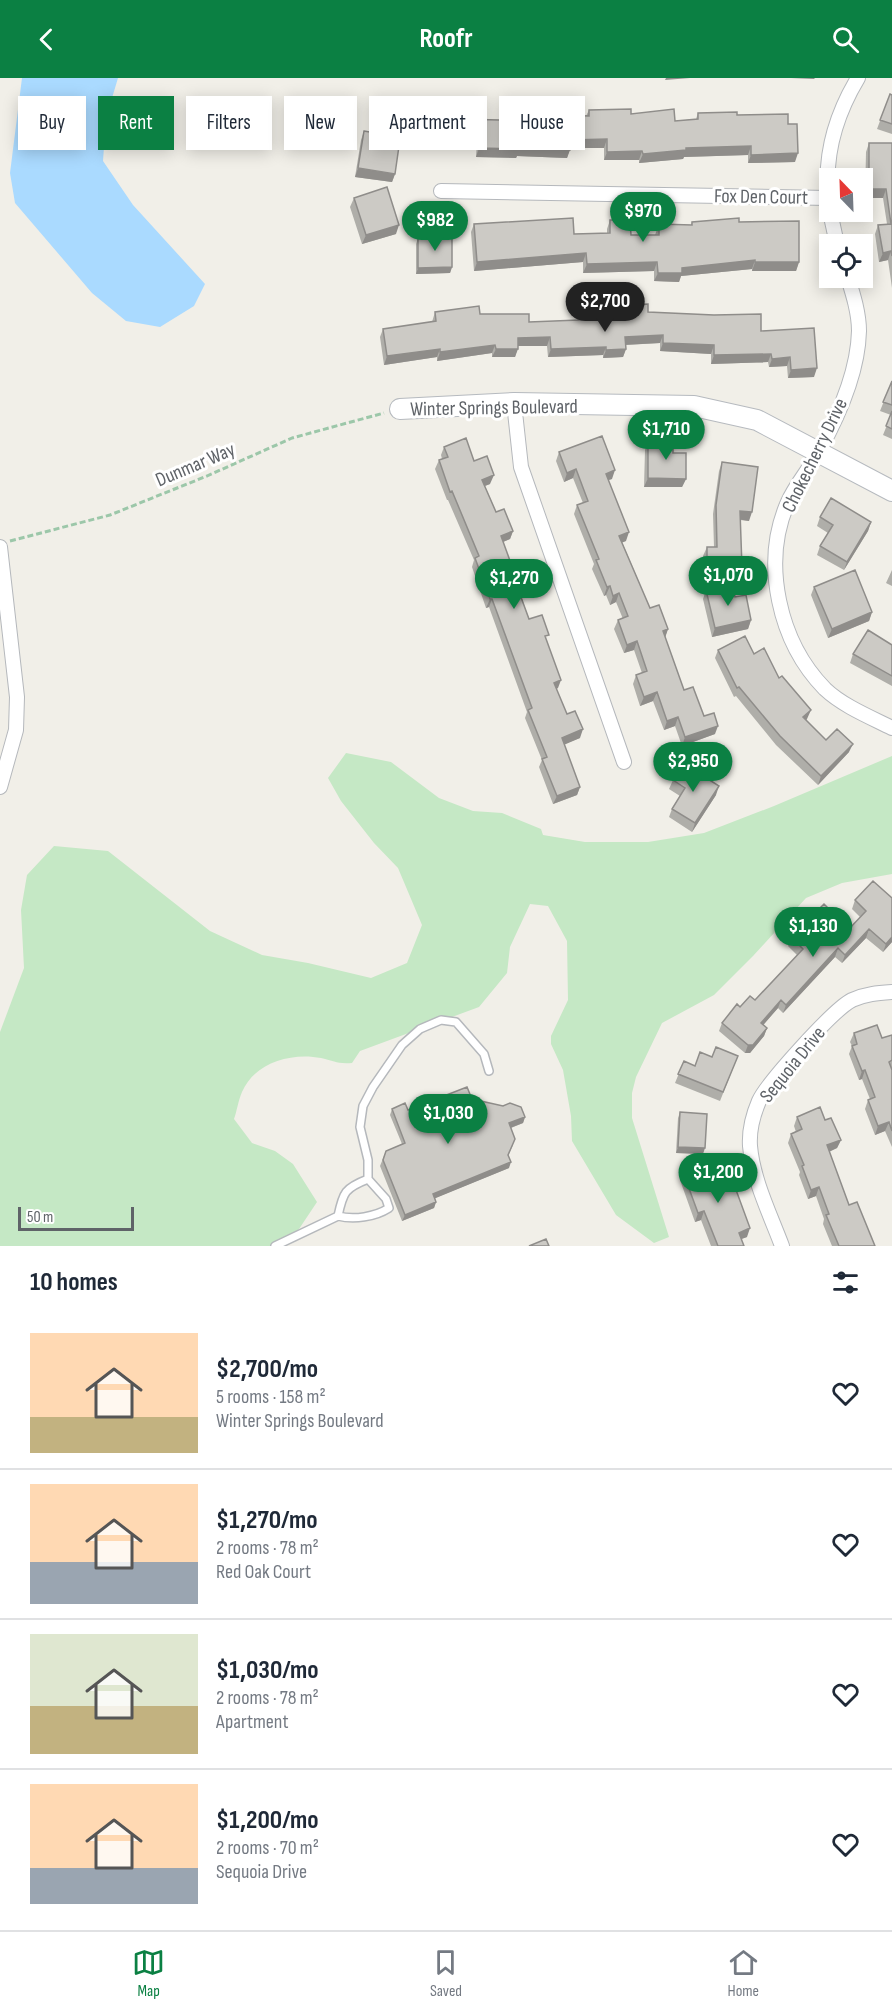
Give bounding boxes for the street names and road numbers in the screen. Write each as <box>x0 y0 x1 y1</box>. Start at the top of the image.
street label: Fox Den Court <box>714 184 808 210</box>
street label: Chokecherry Drive <box>777 394 853 516</box>
street label: Winter Springs Boulevard <box>410 395 578 421</box>
street label: Dunmar Way <box>152 437 239 492</box>
street label: Sequoia Drive <box>755 1022 831 1108</box>

